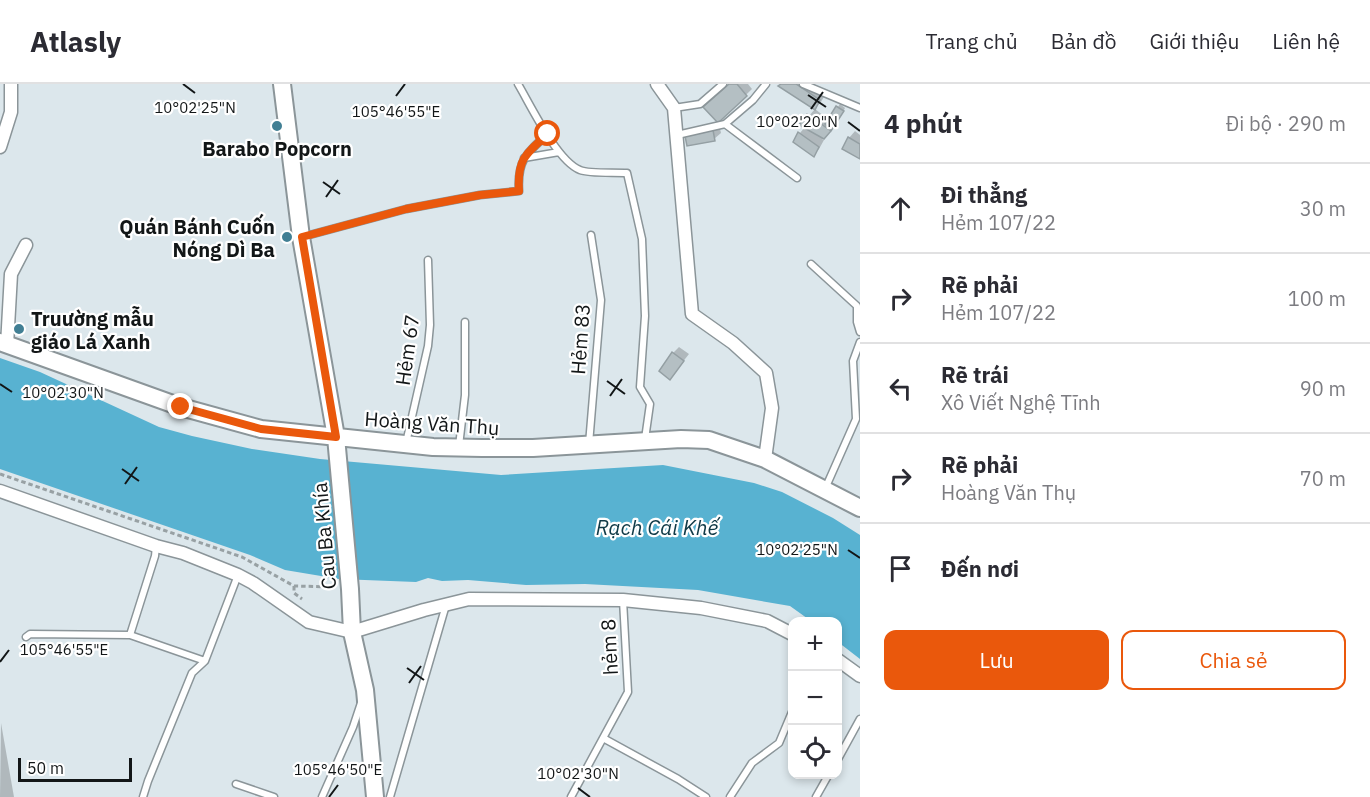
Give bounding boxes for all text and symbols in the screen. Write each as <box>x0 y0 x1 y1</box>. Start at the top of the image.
text: Atlasly <box>30 23 121 60</box>
text: Trang chủ <box>925 27 1018 55</box>
text: Bản đồ <box>1051 27 1117 55</box>
text: Giới thiệu <box>1150 27 1239 55</box>
text: Liên hệ <box>1272 27 1340 55</box>
text: 10°02'25"N <box>154 98 236 117</box>
text: 105°46'55"E <box>352 102 440 121</box>
text: 4 phút <box>884 106 963 140</box>
text: Đi bộ · 290 m <box>1226 110 1346 137</box>
text: 10°02'20"N <box>756 112 838 131</box>
marker: Barabo Popcorn <box>270 119 284 133</box>
route start <box>534 120 560 146</box>
place label: Barabo Popcorn <box>202 135 352 162</box>
text: Đi thẳng <box>941 180 1027 209</box>
icon: ahead <box>884 192 917 225</box>
text: 30 m <box>1300 195 1346 222</box>
text: Hẻm 107/22 <box>941 209 1056 236</box>
place label: Quán Bánh Cuốn Nóng Dì Ba <box>119 213 275 263</box>
marker: Quán Bánh Cuốn Nóng Dì Ba <box>280 230 294 244</box>
text: Rẽ phải <box>941 270 1018 299</box>
icon: right <box>884 282 917 315</box>
text: 100 m <box>1288 285 1346 312</box>
text: Hẻm 107/22 <box>941 299 1056 326</box>
street label: Hẻm 83 <box>564 302 596 376</box>
place label: Truường mẫu giáo Lá Xanh <box>31 305 154 355</box>
street label: Hẻm 67 <box>389 313 425 387</box>
marker: Truường mẫu giáo Lá Xanh <box>12 322 26 336</box>
text: Rẽ trái <box>941 360 1009 389</box>
icon: left <box>884 372 917 405</box>
text: 90 m <box>1300 375 1346 402</box>
text: 10°02'30"N <box>22 383 104 402</box>
text: Xô Viết Nghệ Tĩnh <box>941 389 1101 416</box>
route end <box>167 393 193 419</box>
street label: Hoàng Văn Thụ <box>364 405 500 441</box>
text: Rẽ phải <box>941 450 1018 479</box>
icon: right <box>884 462 917 495</box>
text: 70 m <box>1300 465 1346 492</box>
text: Hoàng Văn Thụ <box>941 479 1076 506</box>
street label: Cau Ba Khía <box>306 481 342 591</box>
water label: Rạch Cái Khế <box>596 513 722 541</box>
text: 10°02'25"N <box>756 540 838 559</box>
icon: arrive <box>884 552 917 585</box>
text: Đến nơi <box>941 554 1019 583</box>
map controls <box>788 617 842 779</box>
button: + <box>788 617 842 671</box>
street label: hẻm 8 <box>594 618 624 676</box>
button: Lưu <box>884 630 1109 690</box>
button: Chia sẻ <box>1121 630 1346 690</box>
text: 105°46'55"E <box>20 640 108 659</box>
button: − <box>788 671 842 725</box>
button: locate <box>788 725 842 779</box>
scale bar <box>18 755 132 782</box>
text: 50 m <box>27 758 64 778</box>
text: 105°46'50"E <box>294 760 382 779</box>
text: 10°02'30"N <box>537 764 619 783</box>

